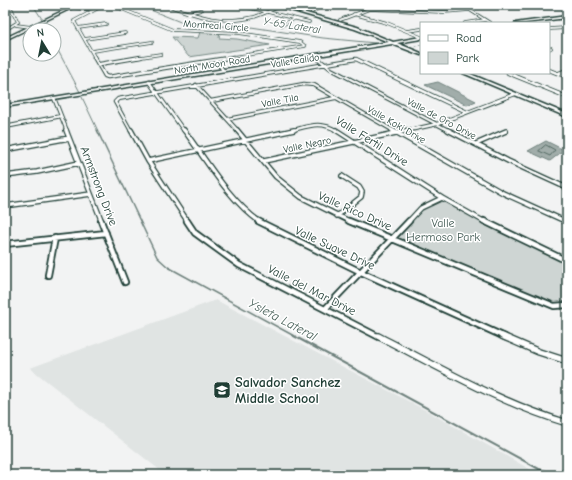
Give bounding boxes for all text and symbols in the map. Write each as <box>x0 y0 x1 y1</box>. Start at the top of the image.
water label: Y-65 Lateral <box>262 15 322 37</box>
street label: Montreal Circle <box>183 18 249 34</box>
north arrow <box>22 22 62 62</box>
legend <box>420 22 550 74</box>
text: N <box>36 26 45 40</box>
text: Road <box>456 31 482 45</box>
street label: Valle Calido <box>270 51 320 71</box>
text: Park <box>456 51 479 65</box>
street label: North Moon Road <box>173 53 251 77</box>
street label: Valle Tila <box>261 92 300 110</box>
street label: Valle de Oro Drive <box>405 96 478 142</box>
street label: Valle Koki Drive <box>365 103 428 146</box>
street label: Valle Fertil Drive <box>333 113 411 169</box>
street label: Valle Negro <box>282 134 332 156</box>
street label: Armstrong Drive <box>77 144 121 228</box>
street label: Valle Rico Drive <box>316 189 394 233</box>
park label: Valle Hermoso Park <box>406 216 480 244</box>
street label: Valle Suave Drive <box>293 223 377 273</box>
street label: Valle del Mar Drive <box>266 262 358 318</box>
water label: Ysleta Lateral <box>246 295 320 344</box>
place label: Salvador Sanchez Middle School <box>235 374 340 407</box>
school or university icon: Salvador Sanchez Middle School <box>212 380 232 400</box>

